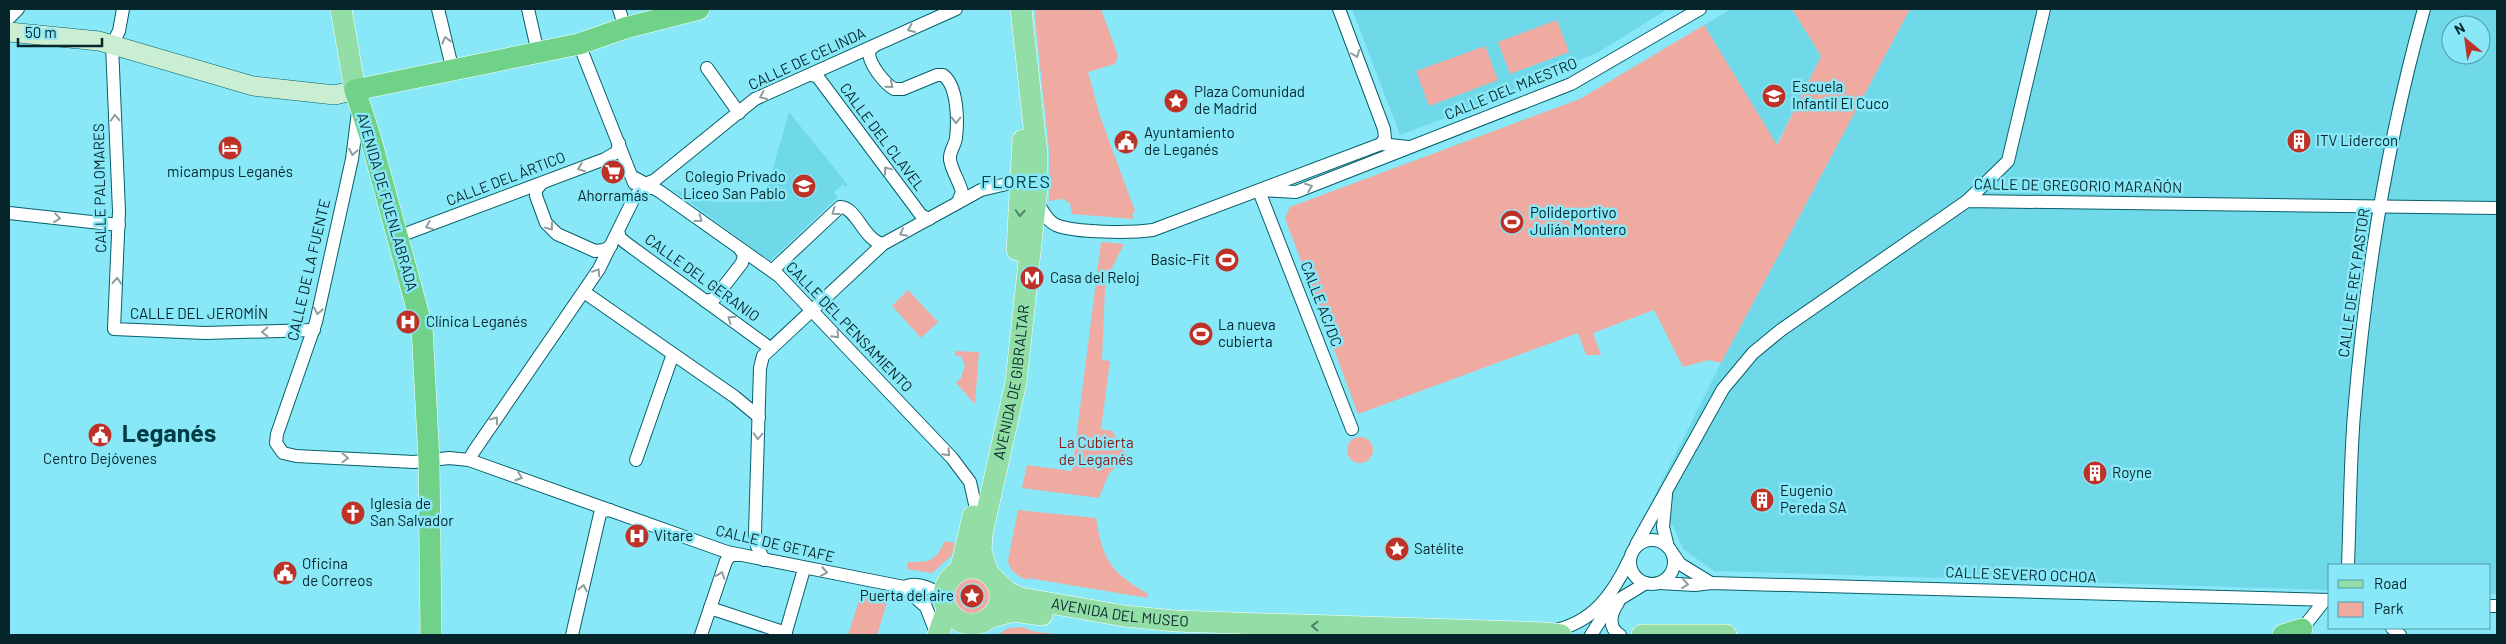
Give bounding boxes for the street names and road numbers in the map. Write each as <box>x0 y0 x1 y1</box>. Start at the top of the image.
street label: CALLE DE CELINDA <box>745 23 868 93</box>
street label: CALLE DEL MAESTRO <box>1442 53 1580 123</box>
street label: CALLE DEL CLAVEL <box>836 79 929 194</box>
street label: AVENIDA DE FUENLABRADA <box>354 111 422 293</box>
street label: CALLE PALOMARES <box>89 123 109 253</box>
street label: CALLE DEL ÁRTICO <box>443 147 568 209</box>
street label: CALLE DE GREGORIO MARAÑÓN <box>1974 174 2182 196</box>
street label: CALLE DE LA FUENTE <box>283 197 333 342</box>
street label: CALLE DE REY PASTOR <box>2334 207 2372 359</box>
street label: CALLE DEL GERANIO <box>642 229 764 325</box>
street label: CALLE DEL PENSAMIENTO <box>783 257 917 395</box>
street label: CALLE AC/DC <box>1297 259 1346 349</box>
street label: CALLE DEL JEROMÍN <box>130 304 268 322</box>
street label: AVENIDA DE GIBRALTAR <box>989 304 1032 461</box>
street label: CALLE DE GETAFE <box>714 521 836 565</box>
street label: CALLE SEVERO OCHOA <box>1945 562 2097 586</box>
street label: AVENIDA DEL MUSEO <box>1050 593 1189 629</box>

